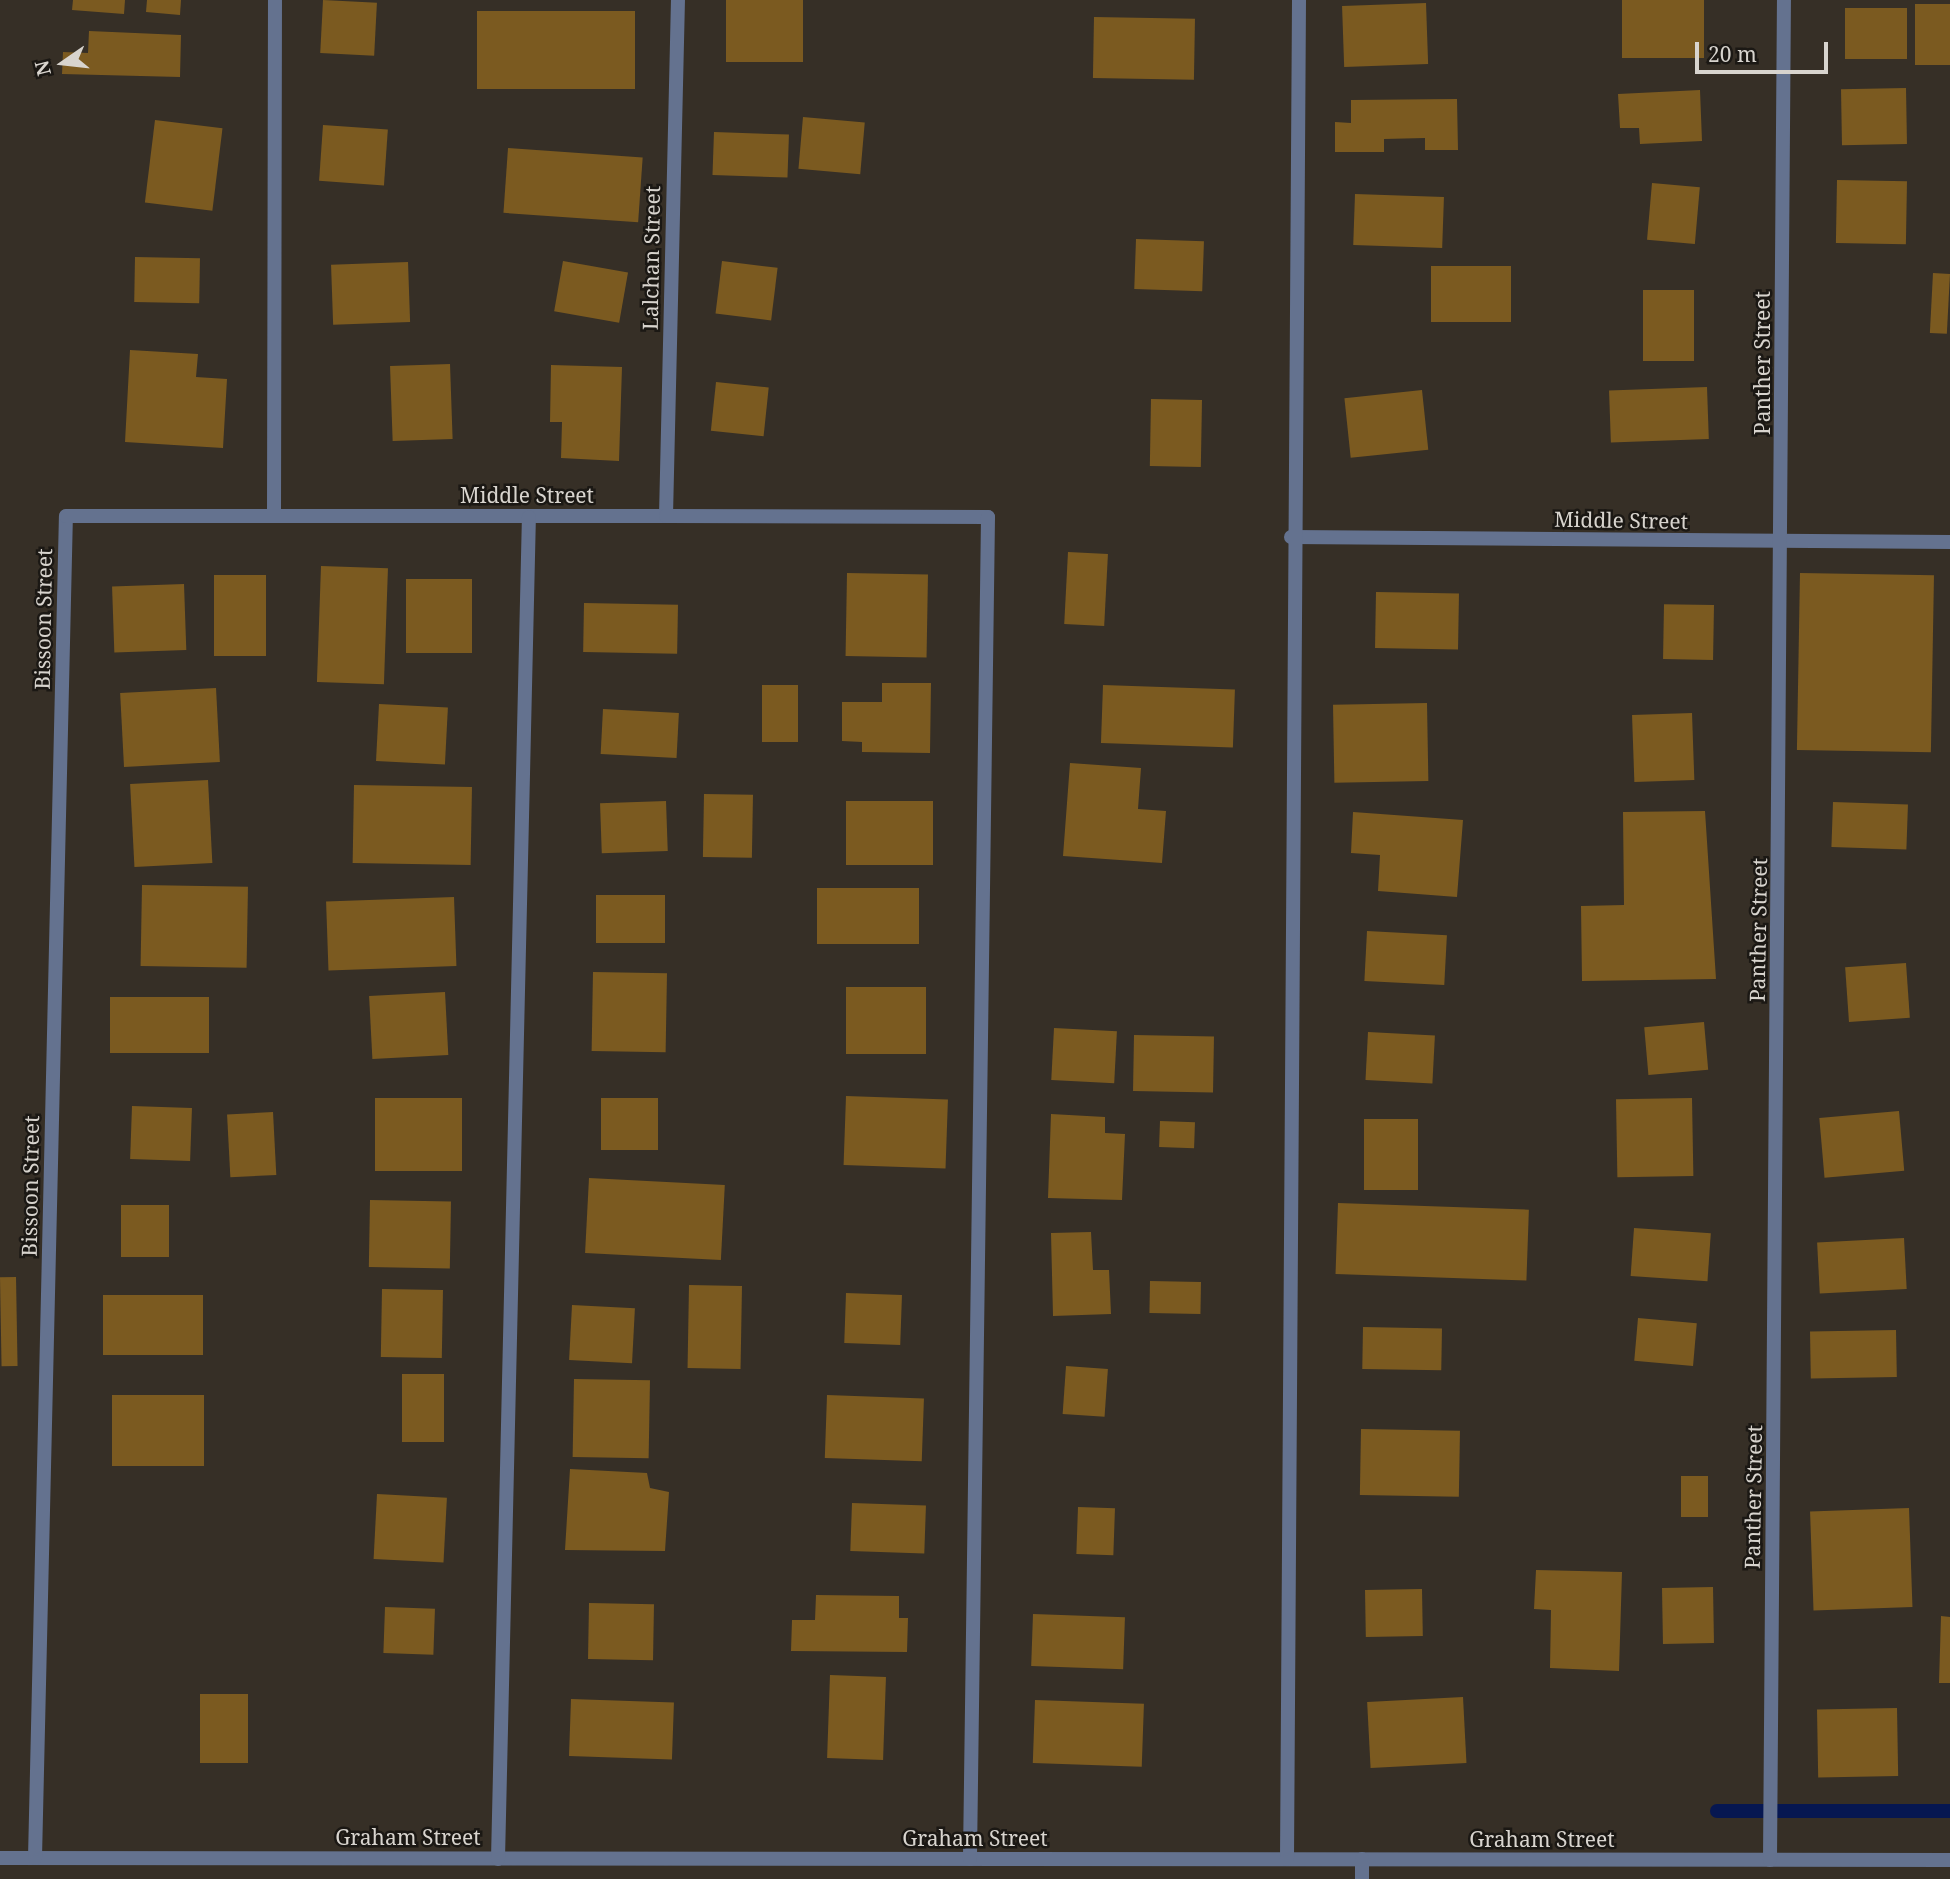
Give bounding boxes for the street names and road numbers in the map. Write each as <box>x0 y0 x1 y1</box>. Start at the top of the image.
street label: Lalchan Street <box>637 186 665 330</box>
street label: Panther Street <box>1749 291 1775 435</box>
street label: Middle Street <box>460 482 594 508</box>
street label: Middle Street <box>1554 506 1688 534</box>
street label: Bissoon Street <box>29 548 57 690</box>
street label: Panther Street <box>1744 858 1772 1002</box>
street label: Bissoon Street <box>16 1115 44 1257</box>
street label: Panther Street <box>1739 1425 1767 1569</box>
street label: Graham Street <box>335 1824 481 1850</box>
street label: Graham Street <box>902 1825 1048 1851</box>
street label: Graham Street <box>1469 1826 1615 1852</box>

